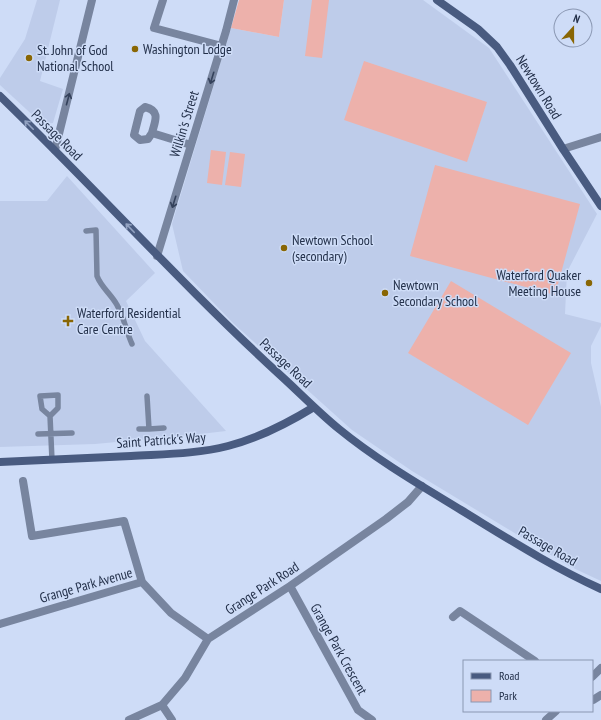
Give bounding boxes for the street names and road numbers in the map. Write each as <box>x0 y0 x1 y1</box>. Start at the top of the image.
street label: Newtown Road <box>512 52 566 122</box>
street label: Wilkin's Street <box>165 88 203 160</box>
street label: Passage Road <box>28 106 86 164</box>
street label: Passage Road <box>256 334 316 392</box>
street label: Saint Patrick's Way <box>116 428 207 452</box>
street label: Passage Road <box>515 522 581 570</box>
street label: Grange Park Road <box>222 557 302 619</box>
street label: Grange Park Avenue <box>38 563 135 607</box>
street label: Grange Park Crescent <box>306 600 372 698</box>

